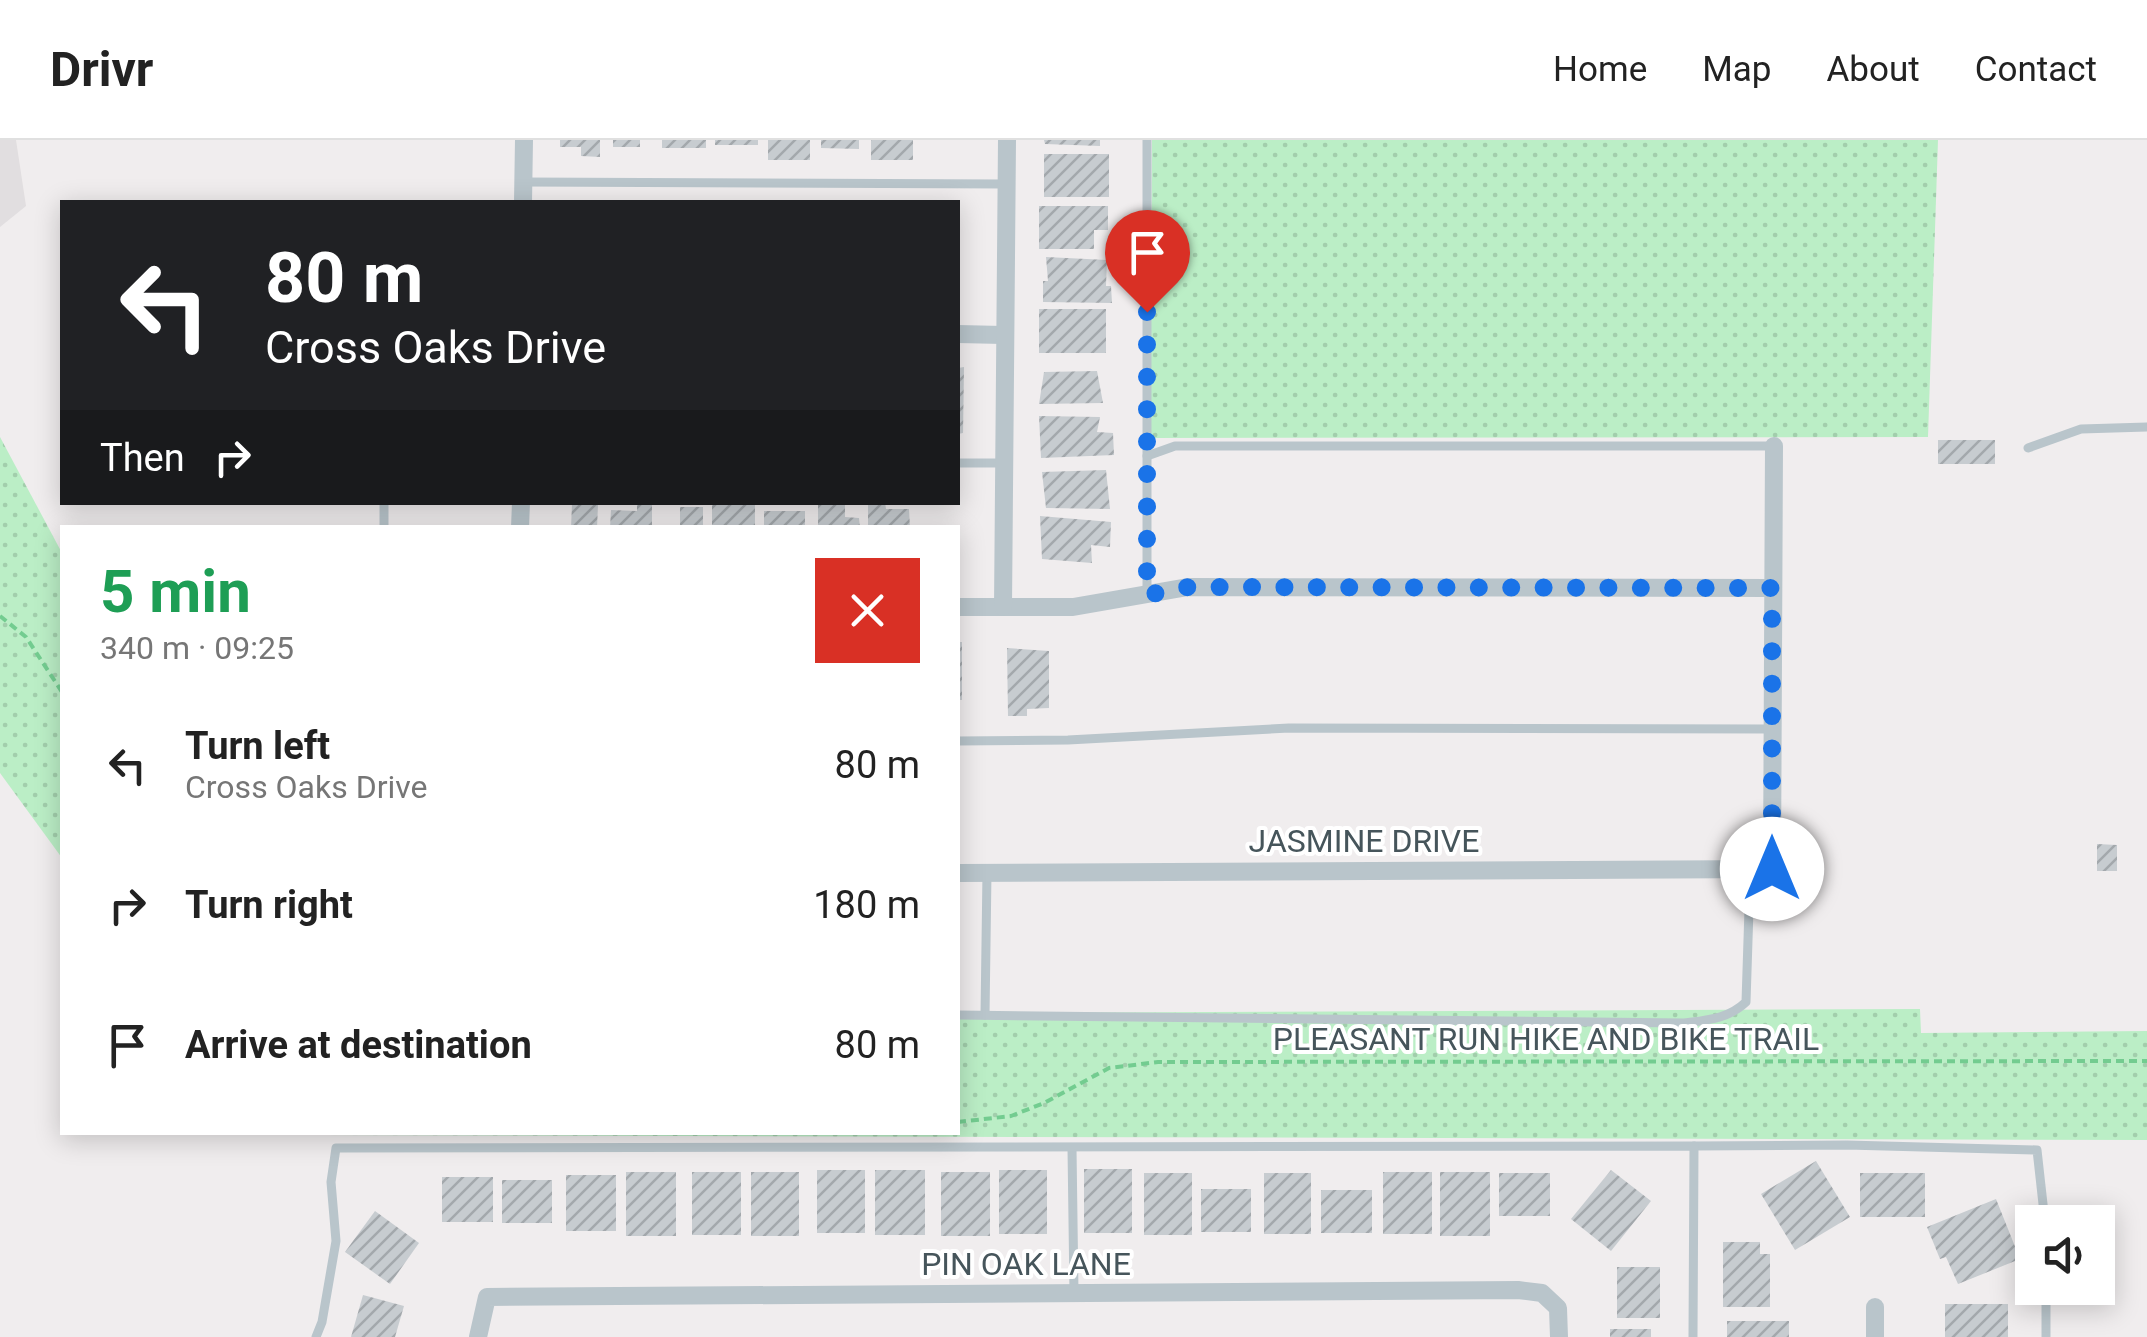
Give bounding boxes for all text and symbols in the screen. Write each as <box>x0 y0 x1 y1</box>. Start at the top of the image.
text: Drivr <box>50 41 153 98</box>
text: Home <box>1553 49 1647 90</box>
text: Map <box>1702 49 1771 90</box>
text: About <box>1826 49 1920 90</box>
text: Contact <box>1975 49 2097 90</box>
pin <box>1105 210 1190 313</box>
icon: arrive <box>1120 225 1175 280</box>
text: 80 m <box>265 237 423 319</box>
icon: left <box>100 240 230 370</box>
text: Cross Oaks Drive <box>265 321 606 374</box>
icon: right <box>205 430 260 485</box>
text: Then <box>100 436 185 480</box>
text: 5 min <box>100 556 251 627</box>
button: close <box>815 558 920 663</box>
text: 340 m · 09:25 <box>100 629 294 667</box>
text: Turn left <box>185 724 330 768</box>
icon: left <box>100 738 155 793</box>
text: 80 m <box>835 743 920 787</box>
text: Cross Oaks Drive <box>185 768 428 806</box>
position arrow <box>1720 817 1824 921</box>
street label: JASMINE DRIVE <box>1249 822 1479 860</box>
icon: right <box>100 878 155 933</box>
text: Turn right <box>185 883 353 927</box>
text: 180 m <box>813 883 920 927</box>
icon: arrive <box>100 1018 155 1073</box>
street label: PLEASANT RUN HIKE AND BIKE TRAIL <box>1273 1020 1819 1058</box>
text: Arrive at destination <box>185 1023 532 1067</box>
text: 80 m <box>835 1023 920 1067</box>
map controls <box>2015 1205 2115 1305</box>
button: sound <box>2015 1205 2115 1305</box>
street label: PIN OAK LANE <box>921 1245 1131 1283</box>

